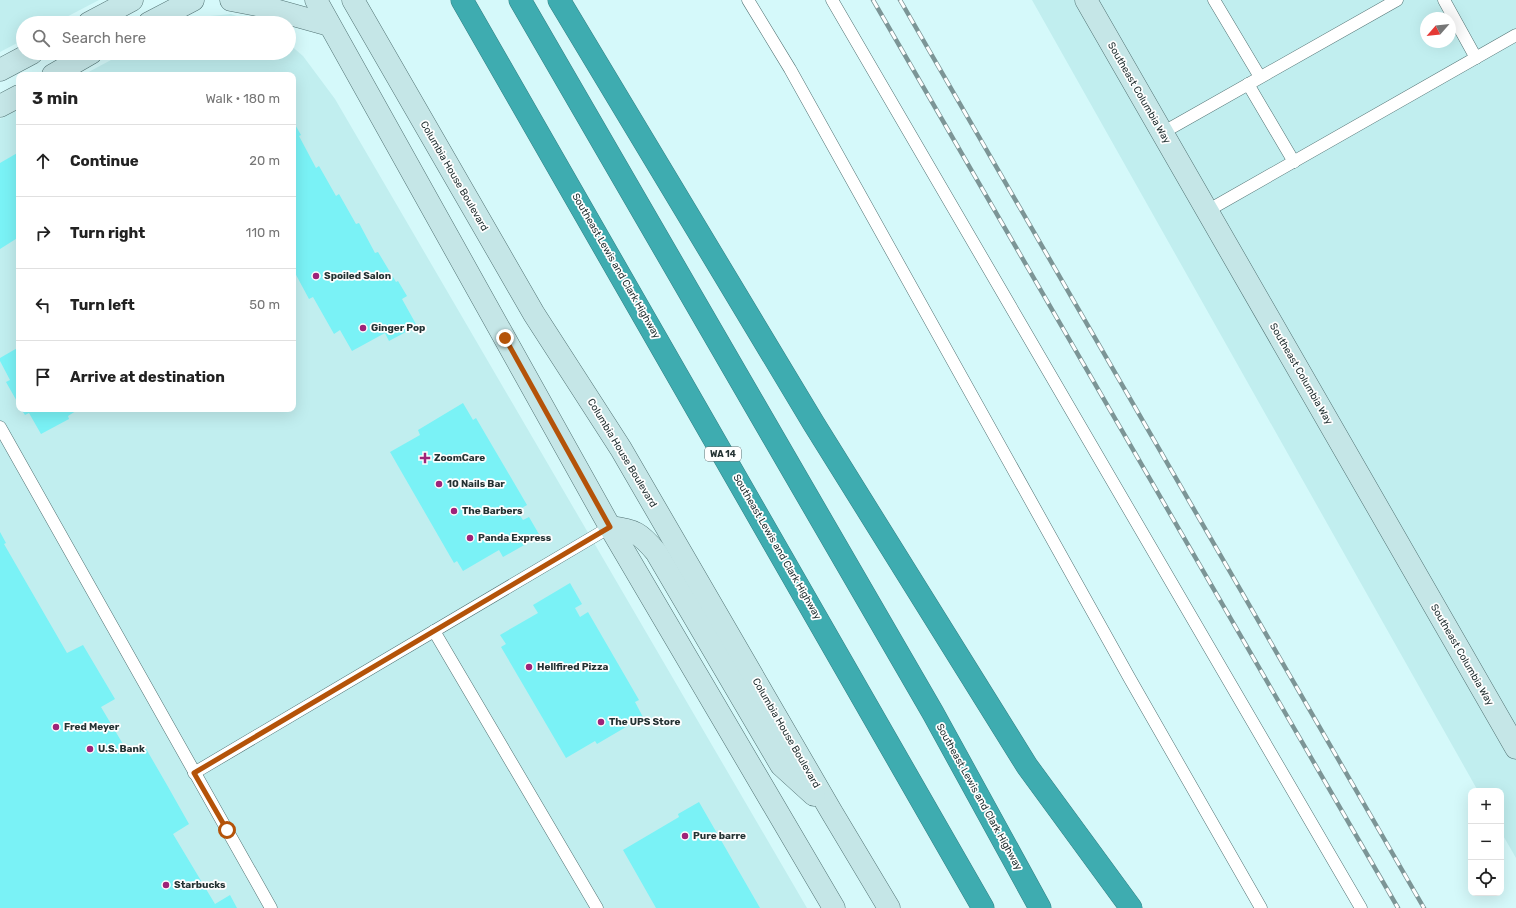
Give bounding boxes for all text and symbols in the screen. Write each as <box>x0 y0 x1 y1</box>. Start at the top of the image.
north arrow <box>1420 12 1456 48</box>
search box <box>16 16 296 60</box>
icon: search <box>30 27 52 49</box>
text: Search here <box>62 29 146 47</box>
street label: Southeast Columbia Way <box>1105 40 1173 146</box>
text: 3 min <box>32 88 78 108</box>
text: Walk · 180 m <box>205 91 280 106</box>
street label: Columbia House Boulevard <box>418 119 490 233</box>
icon: ahead <box>32 150 54 172</box>
text: Continue <box>70 152 139 170</box>
text: 20 m <box>249 153 280 168</box>
street label: Southeast Lewis and Clark Highway <box>569 191 663 341</box>
icon: right <box>32 222 54 244</box>
text: Turn right <box>70 224 145 242</box>
text: 110 m <box>246 225 280 240</box>
place label: Spoiled Salon <box>324 270 391 282</box>
marker: Spoiled Salon <box>311 271 321 281</box>
icon: left <box>32 294 54 316</box>
text: Turn left <box>70 296 135 314</box>
text: 50 m <box>249 297 280 312</box>
street label: Southeast Columbia Way <box>1267 321 1335 427</box>
place label: Ginger Pop <box>371 322 425 334</box>
marker: Ginger Pop <box>358 323 368 333</box>
route end <box>496 329 514 347</box>
icon: arrive <box>32 366 54 388</box>
text: Arrive at destination <box>70 368 225 386</box>
street label: Columbia House Boulevard <box>585 396 659 510</box>
road number: WA 14 <box>705 447 741 461</box>
marker: ZoomCare <box>419 452 431 464</box>
place label: ZoomCare <box>434 452 485 464</box>
street label: Southeast Lewis and Clark Highway <box>730 472 824 622</box>
place label: 10 Nails Bar <box>447 478 505 490</box>
marker: 10 Nails Bar <box>434 479 444 489</box>
place label: The Barbers <box>462 505 523 517</box>
marker: The Barbers <box>449 506 459 516</box>
place label: Panda Express <box>478 532 552 544</box>
marker: Panda Express <box>465 533 475 543</box>
street label: Southeast Columbia Way <box>1428 602 1496 708</box>
place label: Hellfired Pizza <box>537 661 608 673</box>
marker: Hellfired Pizza <box>524 662 534 672</box>
street label: Columbia House Boulevard <box>750 676 822 790</box>
place label: The UPS Store <box>609 716 680 728</box>
marker: The UPS Store <box>596 717 606 727</box>
place label: Fred Meyer <box>64 721 120 733</box>
marker: Fred Meyer <box>51 722 61 732</box>
street label: Southeast Lewis and Clark Highway <box>934 722 1025 873</box>
place label: U.S. Bank <box>98 743 145 755</box>
marker: U.S. Bank <box>85 744 95 754</box>
map controls <box>1468 788 1504 896</box>
button: + <box>1468 788 1504 824</box>
route start <box>218 821 236 839</box>
button: − <box>1468 824 1504 860</box>
place label: Pure barre <box>693 830 746 842</box>
marker: Pure barre <box>680 831 690 841</box>
button: locate <box>1468 860 1504 896</box>
place label: Starbucks <box>174 879 226 891</box>
marker: Starbucks <box>161 880 171 890</box>

